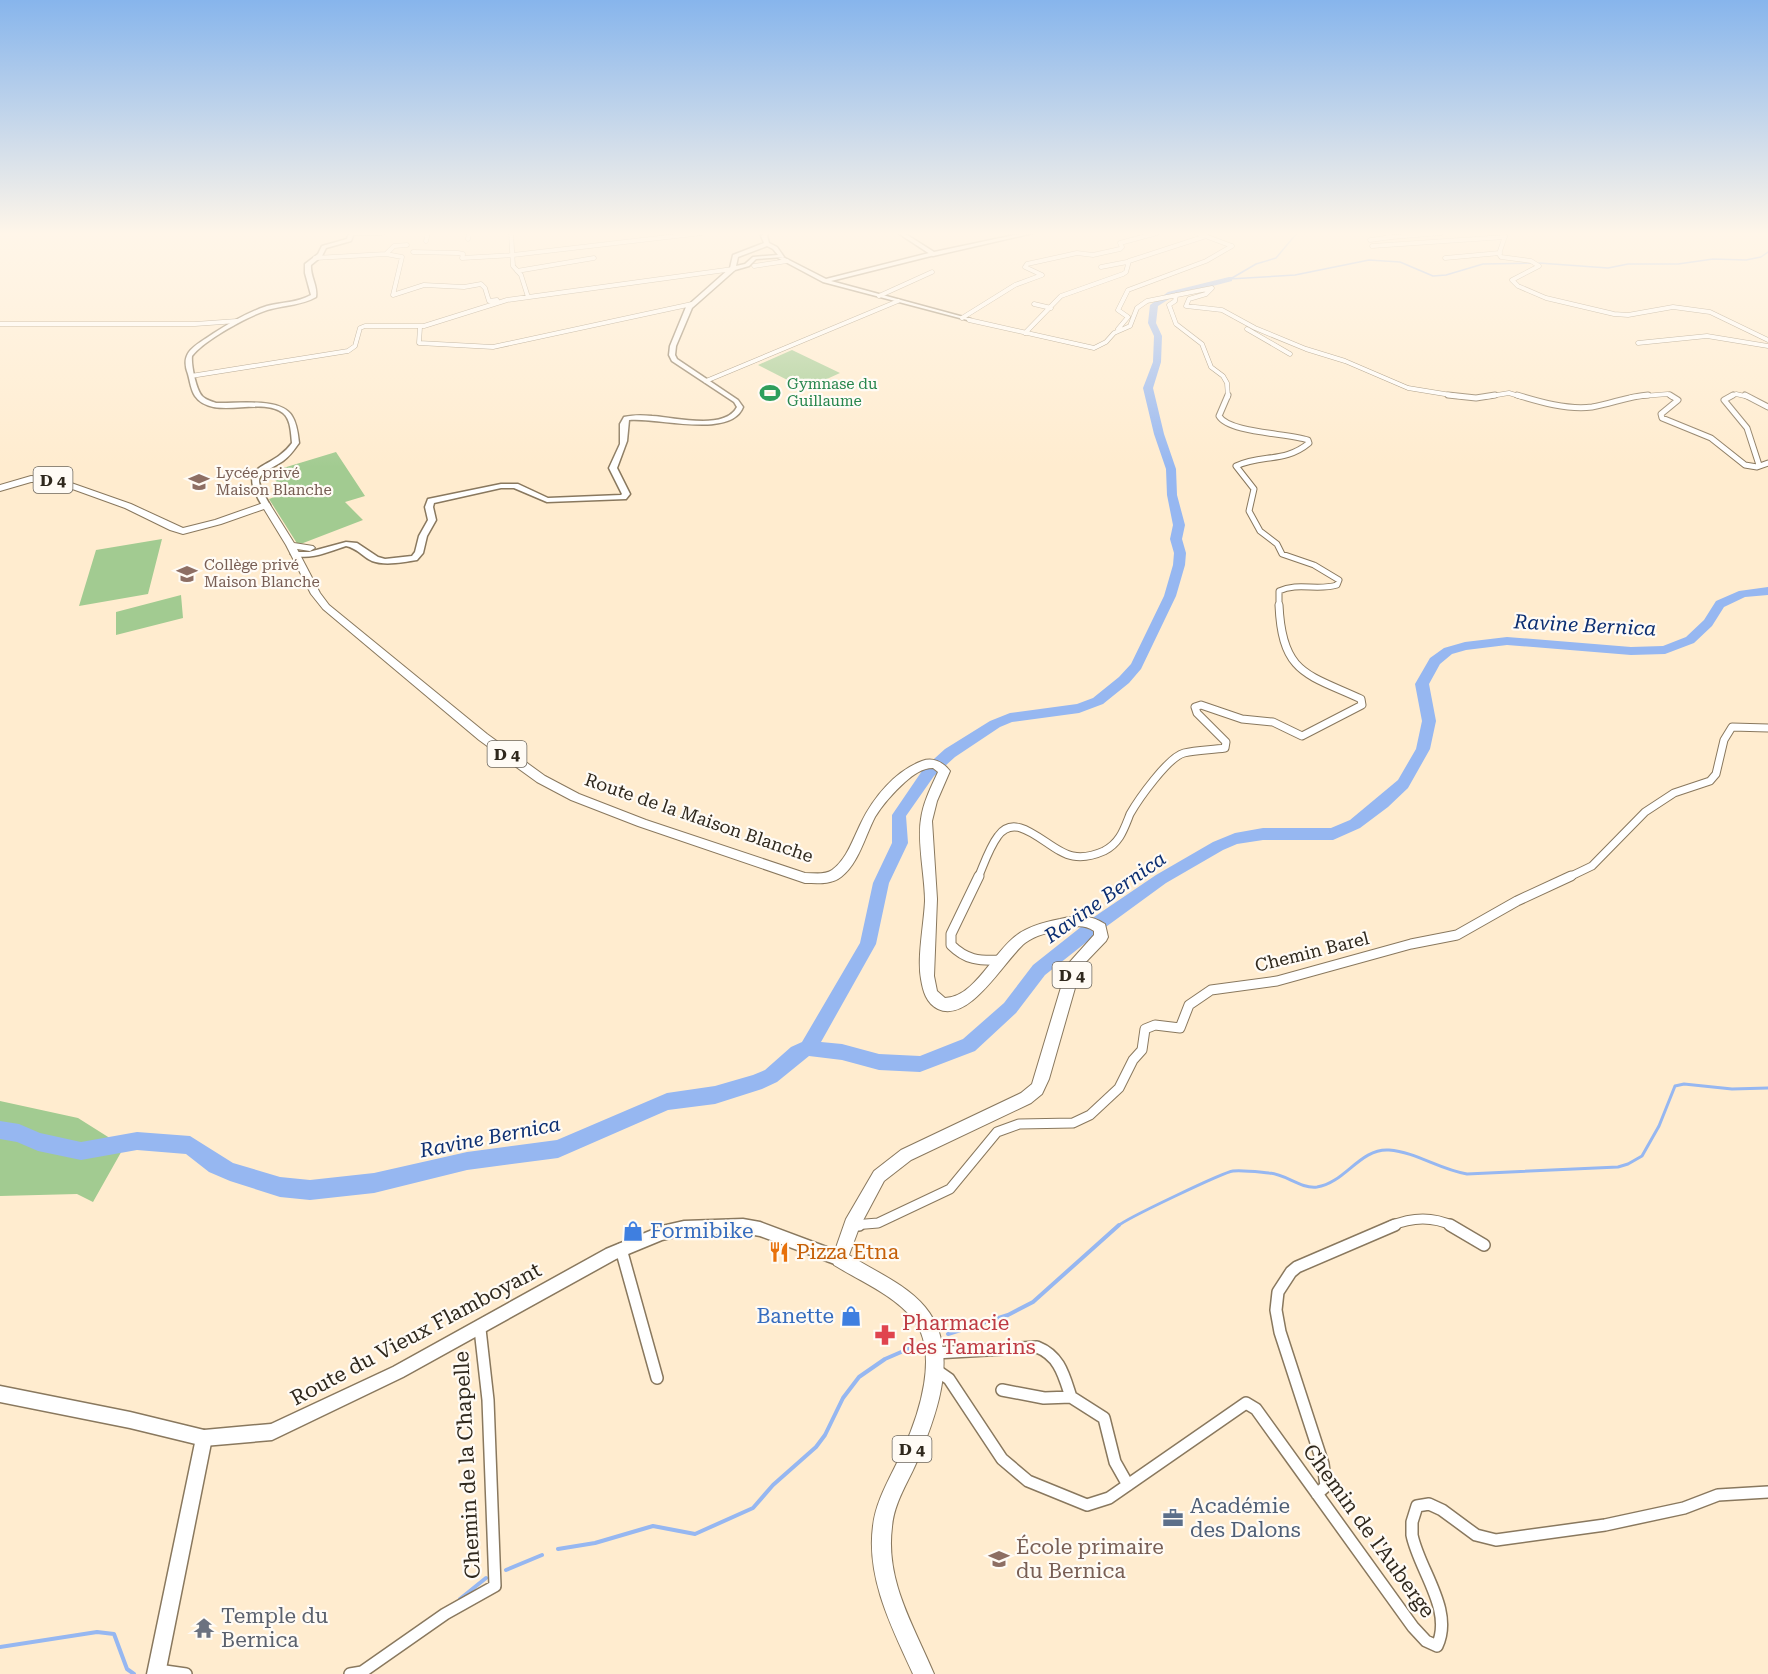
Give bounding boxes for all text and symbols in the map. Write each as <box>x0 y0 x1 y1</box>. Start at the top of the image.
place label: Gymnase du Guillaume <box>787 375 878 410</box>
sports icon: Gymnase du Guillaume <box>758 381 782 405</box>
place label: Lycée privé Maison Blanche <box>216 464 332 499</box>
road number: D 4 <box>34 467 72 493</box>
school or university icon: Lycée privé Maison Blanche <box>187 470 211 494</box>
place label: Collège privé Maison Blanche <box>204 556 320 591</box>
school or university icon: Collège privé Maison Blanche <box>175 562 199 586</box>
water label: Ravine Bernica <box>1512 609 1657 641</box>
road number: D 4 <box>488 741 526 767</box>
street label: Route de la Maison Blanche <box>582 769 816 867</box>
water label: Ravine Bernica <box>1039 846 1170 948</box>
street label: Chemin Barel <box>1253 927 1372 976</box>
road number: D 4 <box>1052 962 1092 988</box>
water label: Ravine Bernica <box>417 1112 562 1163</box>
shop icon: Formibike <box>621 1219 645 1243</box>
place label: Formibike <box>650 1219 754 1243</box>
restaurant icon: Pizza Etna <box>767 1240 791 1264</box>
place label: Pizza Etna <box>796 1240 900 1264</box>
street label: Route du Vieux Flamboyant <box>287 1258 546 1410</box>
place label: Banette <box>756 1304 834 1328</box>
shop icon: Banette <box>839 1304 863 1328</box>
place label: Pharmacie des Tamarins <box>902 1311 1036 1359</box>
pharmacy icon: Pharmacie des Tamarins <box>873 1323 897 1347</box>
street label: Chemin de la Chapelle <box>449 1351 485 1579</box>
road number: D 4 <box>892 1436 932 1462</box>
street label: Chemin de l'Auberge <box>1298 1440 1440 1622</box>
place label: Académie des Dalons <box>1190 1494 1301 1542</box>
office icon: Académie des Dalons <box>1161 1506 1185 1530</box>
place label: École primaire du Bernica <box>1016 1534 1164 1583</box>
school or university icon: École primaire du Bernica <box>987 1547 1011 1571</box>
place label: Temple du Bernica <box>221 1604 328 1652</box>
temple icon: Temple du Bernica <box>192 1616 216 1640</box>

